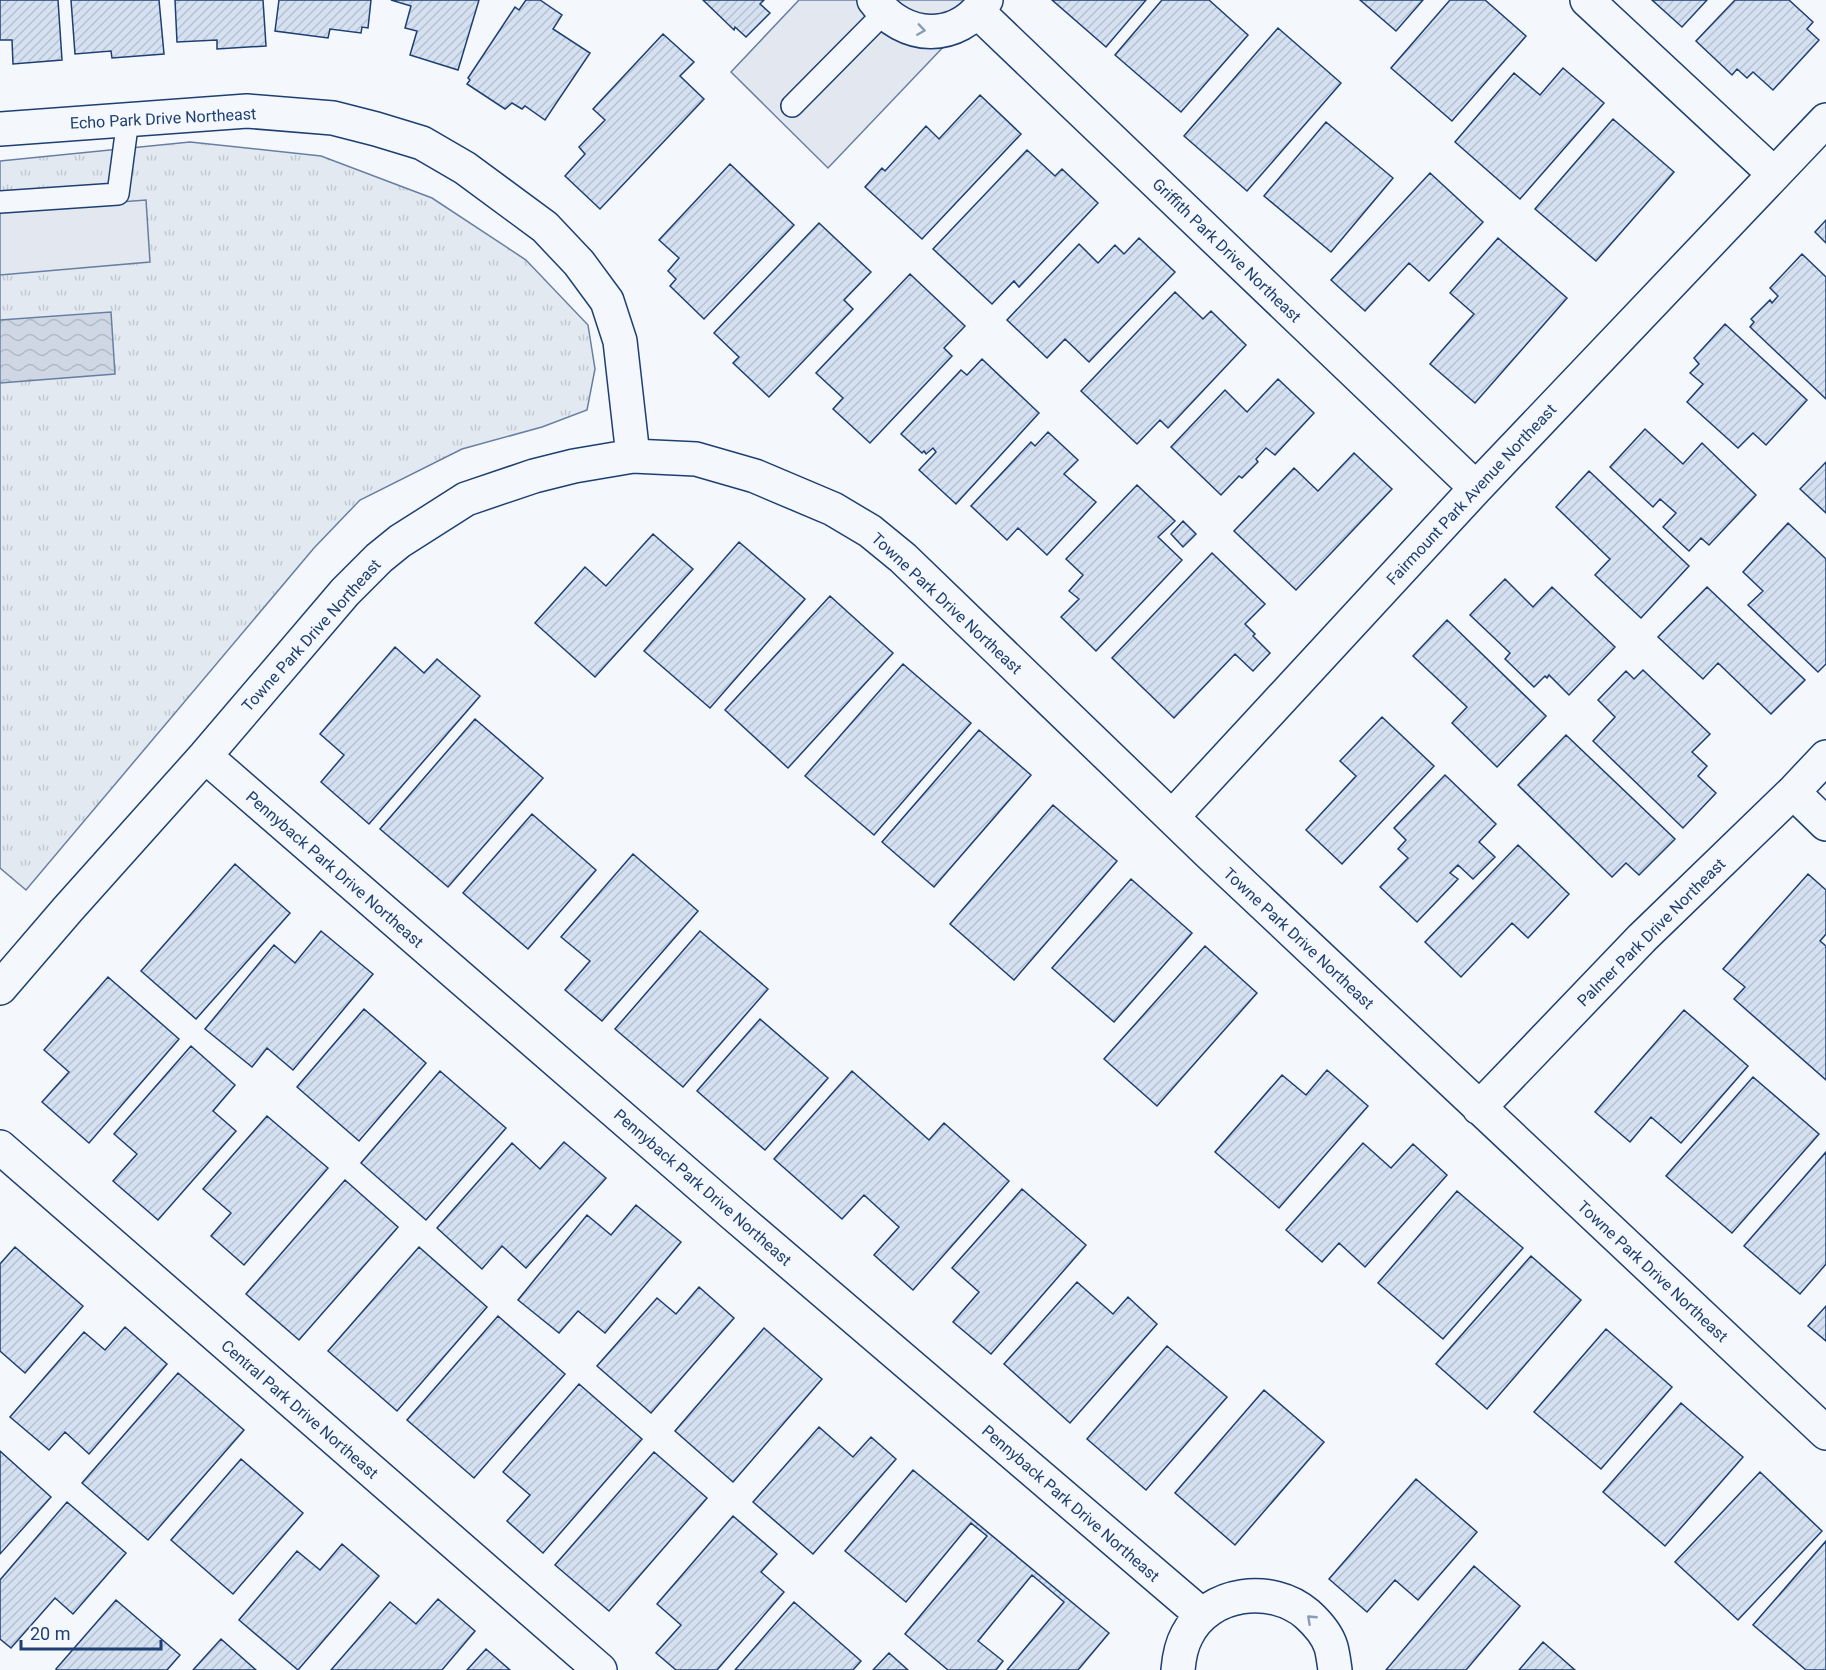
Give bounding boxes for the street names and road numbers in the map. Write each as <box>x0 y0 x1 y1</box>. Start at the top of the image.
street label: Echo Park Drive Northeast <box>69 104 257 133</box>
street label: Griffith Park Drive Northeast <box>1148 174 1305 326</box>
street label: Fairmount Park Avenue Northeast <box>1383 400 1560 589</box>
street label: Towne Park Drive Northeast <box>868 529 1026 678</box>
street label: Towne Park Drive Northeast <box>238 555 385 715</box>
street label: Pennyback Park Drive Northeast <box>242 787 427 952</box>
street label: Palmer Park Drive Northeast <box>1573 854 1729 1010</box>
street label: Towne Park Drive Northeast <box>1220 864 1378 1013</box>
street label: Pennyback Park Drive Northeast <box>610 1105 795 1270</box>
street label: Towne Park Drive Northeast <box>1574 1197 1732 1346</box>
street label: Central Park Drive Northeast <box>217 1336 382 1483</box>
street label: Pennyback Park Drive Northeast <box>978 1421 1163 1586</box>

